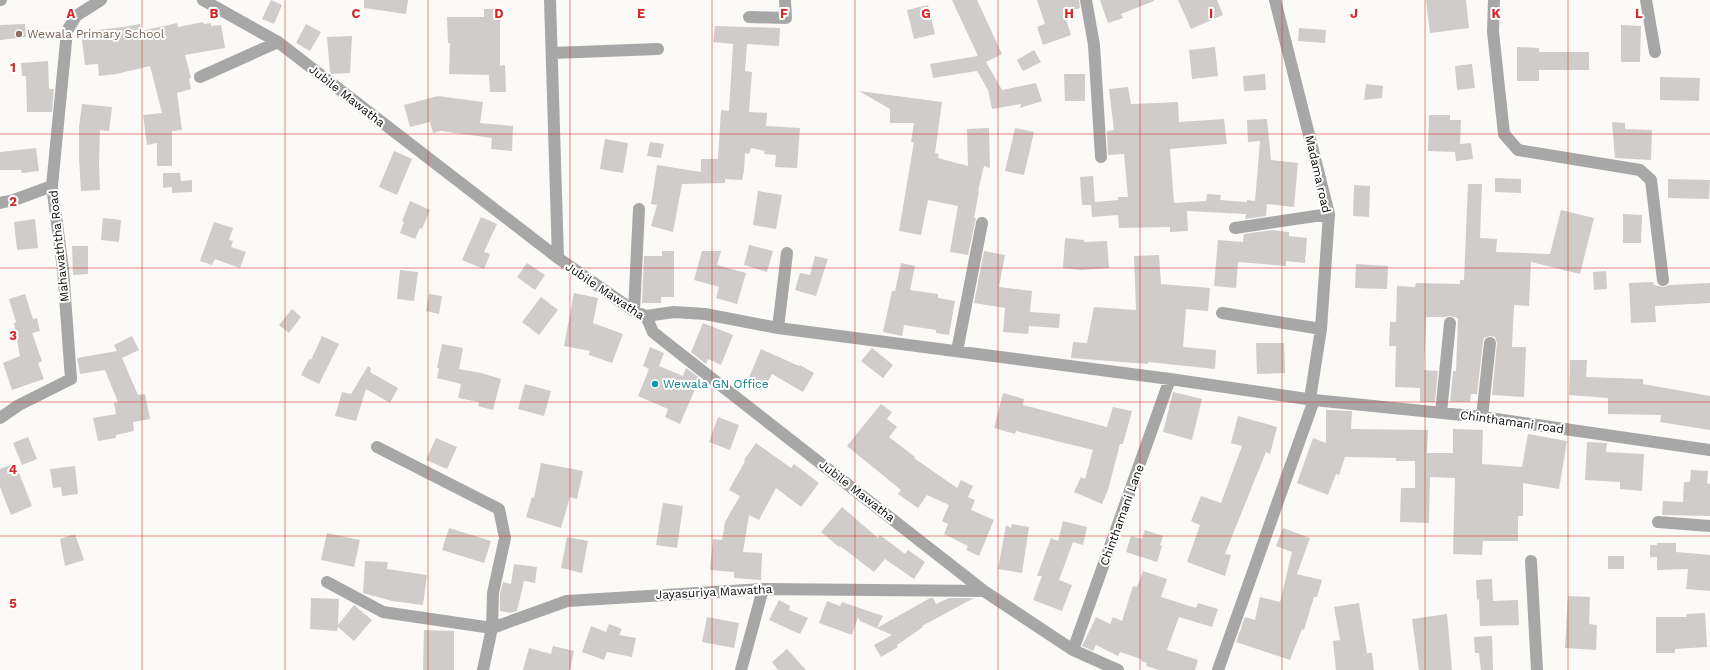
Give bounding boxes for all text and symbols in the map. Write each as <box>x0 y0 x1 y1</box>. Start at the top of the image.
text: A <box>67 6 76 21</box>
text: B <box>210 6 219 21</box>
text: C <box>352 6 361 21</box>
text: D <box>494 6 504 21</box>
text: E <box>637 6 645 21</box>
text: F <box>780 6 788 21</box>
text: G <box>921 6 931 21</box>
text: H <box>1064 6 1074 21</box>
text: I <box>1209 6 1213 21</box>
text: J <box>1350 6 1358 21</box>
text: K <box>1491 6 1501 21</box>
text: L <box>1635 6 1643 21</box>
place label: Wewala Primary School <box>27 27 165 41</box>
marker: Wewala Primary School <box>14 29 24 39</box>
text: 1 <box>10 60 16 75</box>
street label: Jubile Mawatha <box>306 62 388 130</box>
street label: Madama road <box>1302 134 1334 214</box>
street label: Mahawaththa Road <box>46 189 72 303</box>
text: 2 <box>9 194 17 209</box>
street label: Jubile Mawatha <box>563 259 647 323</box>
text: 3 <box>9 328 17 343</box>
place label: Wewala GN Office <box>663 377 769 391</box>
marker: Wewala GN Office <box>650 379 660 389</box>
street label: Chinthamani road <box>1459 408 1565 436</box>
street label: Jubile Mawatha <box>816 457 898 525</box>
text: 4 <box>9 462 18 477</box>
street label: Chinthamani Lane <box>1097 462 1147 568</box>
street label: Jayasuriya Mawatha <box>655 582 773 602</box>
text: 5 <box>9 596 17 611</box>

